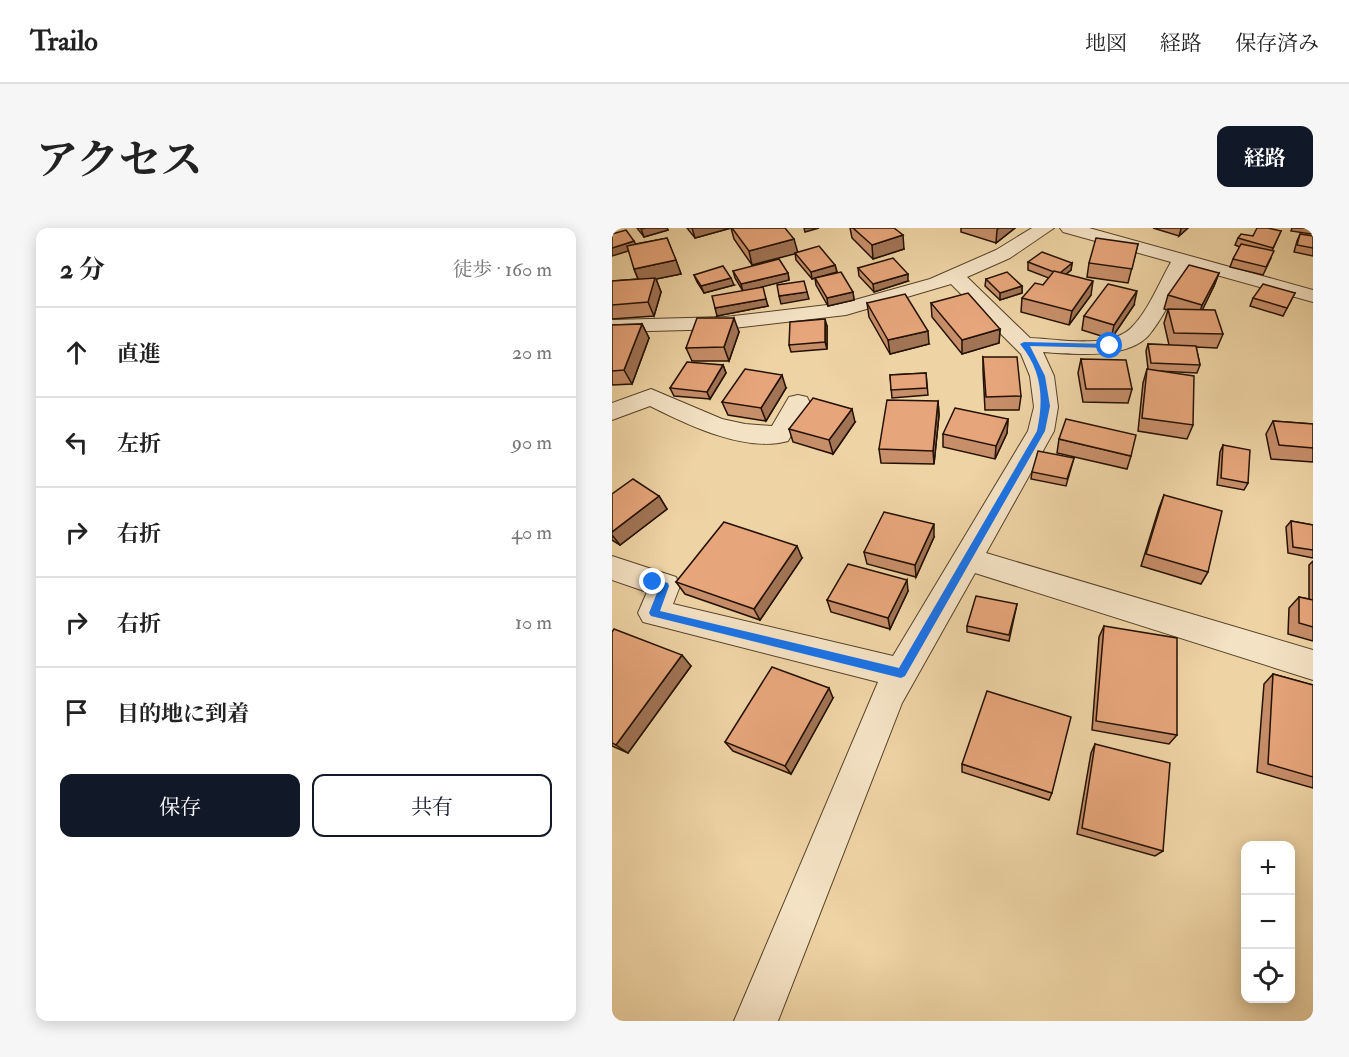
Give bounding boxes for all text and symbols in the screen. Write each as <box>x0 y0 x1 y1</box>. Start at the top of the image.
text: Trailo <box>30 24 98 59</box>
text: 地図 <box>1085 30 1127 57</box>
text: 経路 <box>1160 30 1202 57</box>
text: 保存済み <box>1235 30 1319 57</box>
button: 経路 <box>1217 126 1313 187</box>
text: アクセス <box>36 135 203 187</box>
text: 2 分 <box>60 254 105 286</box>
text: 徒歩 · 160 m <box>453 257 552 282</box>
route start <box>1096 332 1122 358</box>
icon: ahead <box>60 336 93 369</box>
text: 直進 <box>117 340 161 368</box>
text: 20 m <box>512 340 552 365</box>
icon: left <box>60 426 93 459</box>
text: 左折 <box>117 430 161 458</box>
text: 90 m <box>512 430 552 455</box>
icon: right <box>60 516 93 549</box>
text: 右折 <box>117 520 161 548</box>
text: 40 m <box>511 520 552 545</box>
route end <box>639 568 665 594</box>
icon: right <box>60 606 93 639</box>
text: 右折 <box>117 610 161 638</box>
text: 10 m <box>515 610 552 635</box>
icon: arrive <box>60 696 93 729</box>
text: 目的地に到着 <box>117 700 249 728</box>
button: 保存 <box>60 774 300 837</box>
button: 共有 <box>312 774 552 837</box>
map controls <box>1241 841 1295 1003</box>
button: + <box>1241 841 1295 895</box>
button: − <box>1241 895 1295 949</box>
button: locate <box>1241 949 1295 1003</box>

